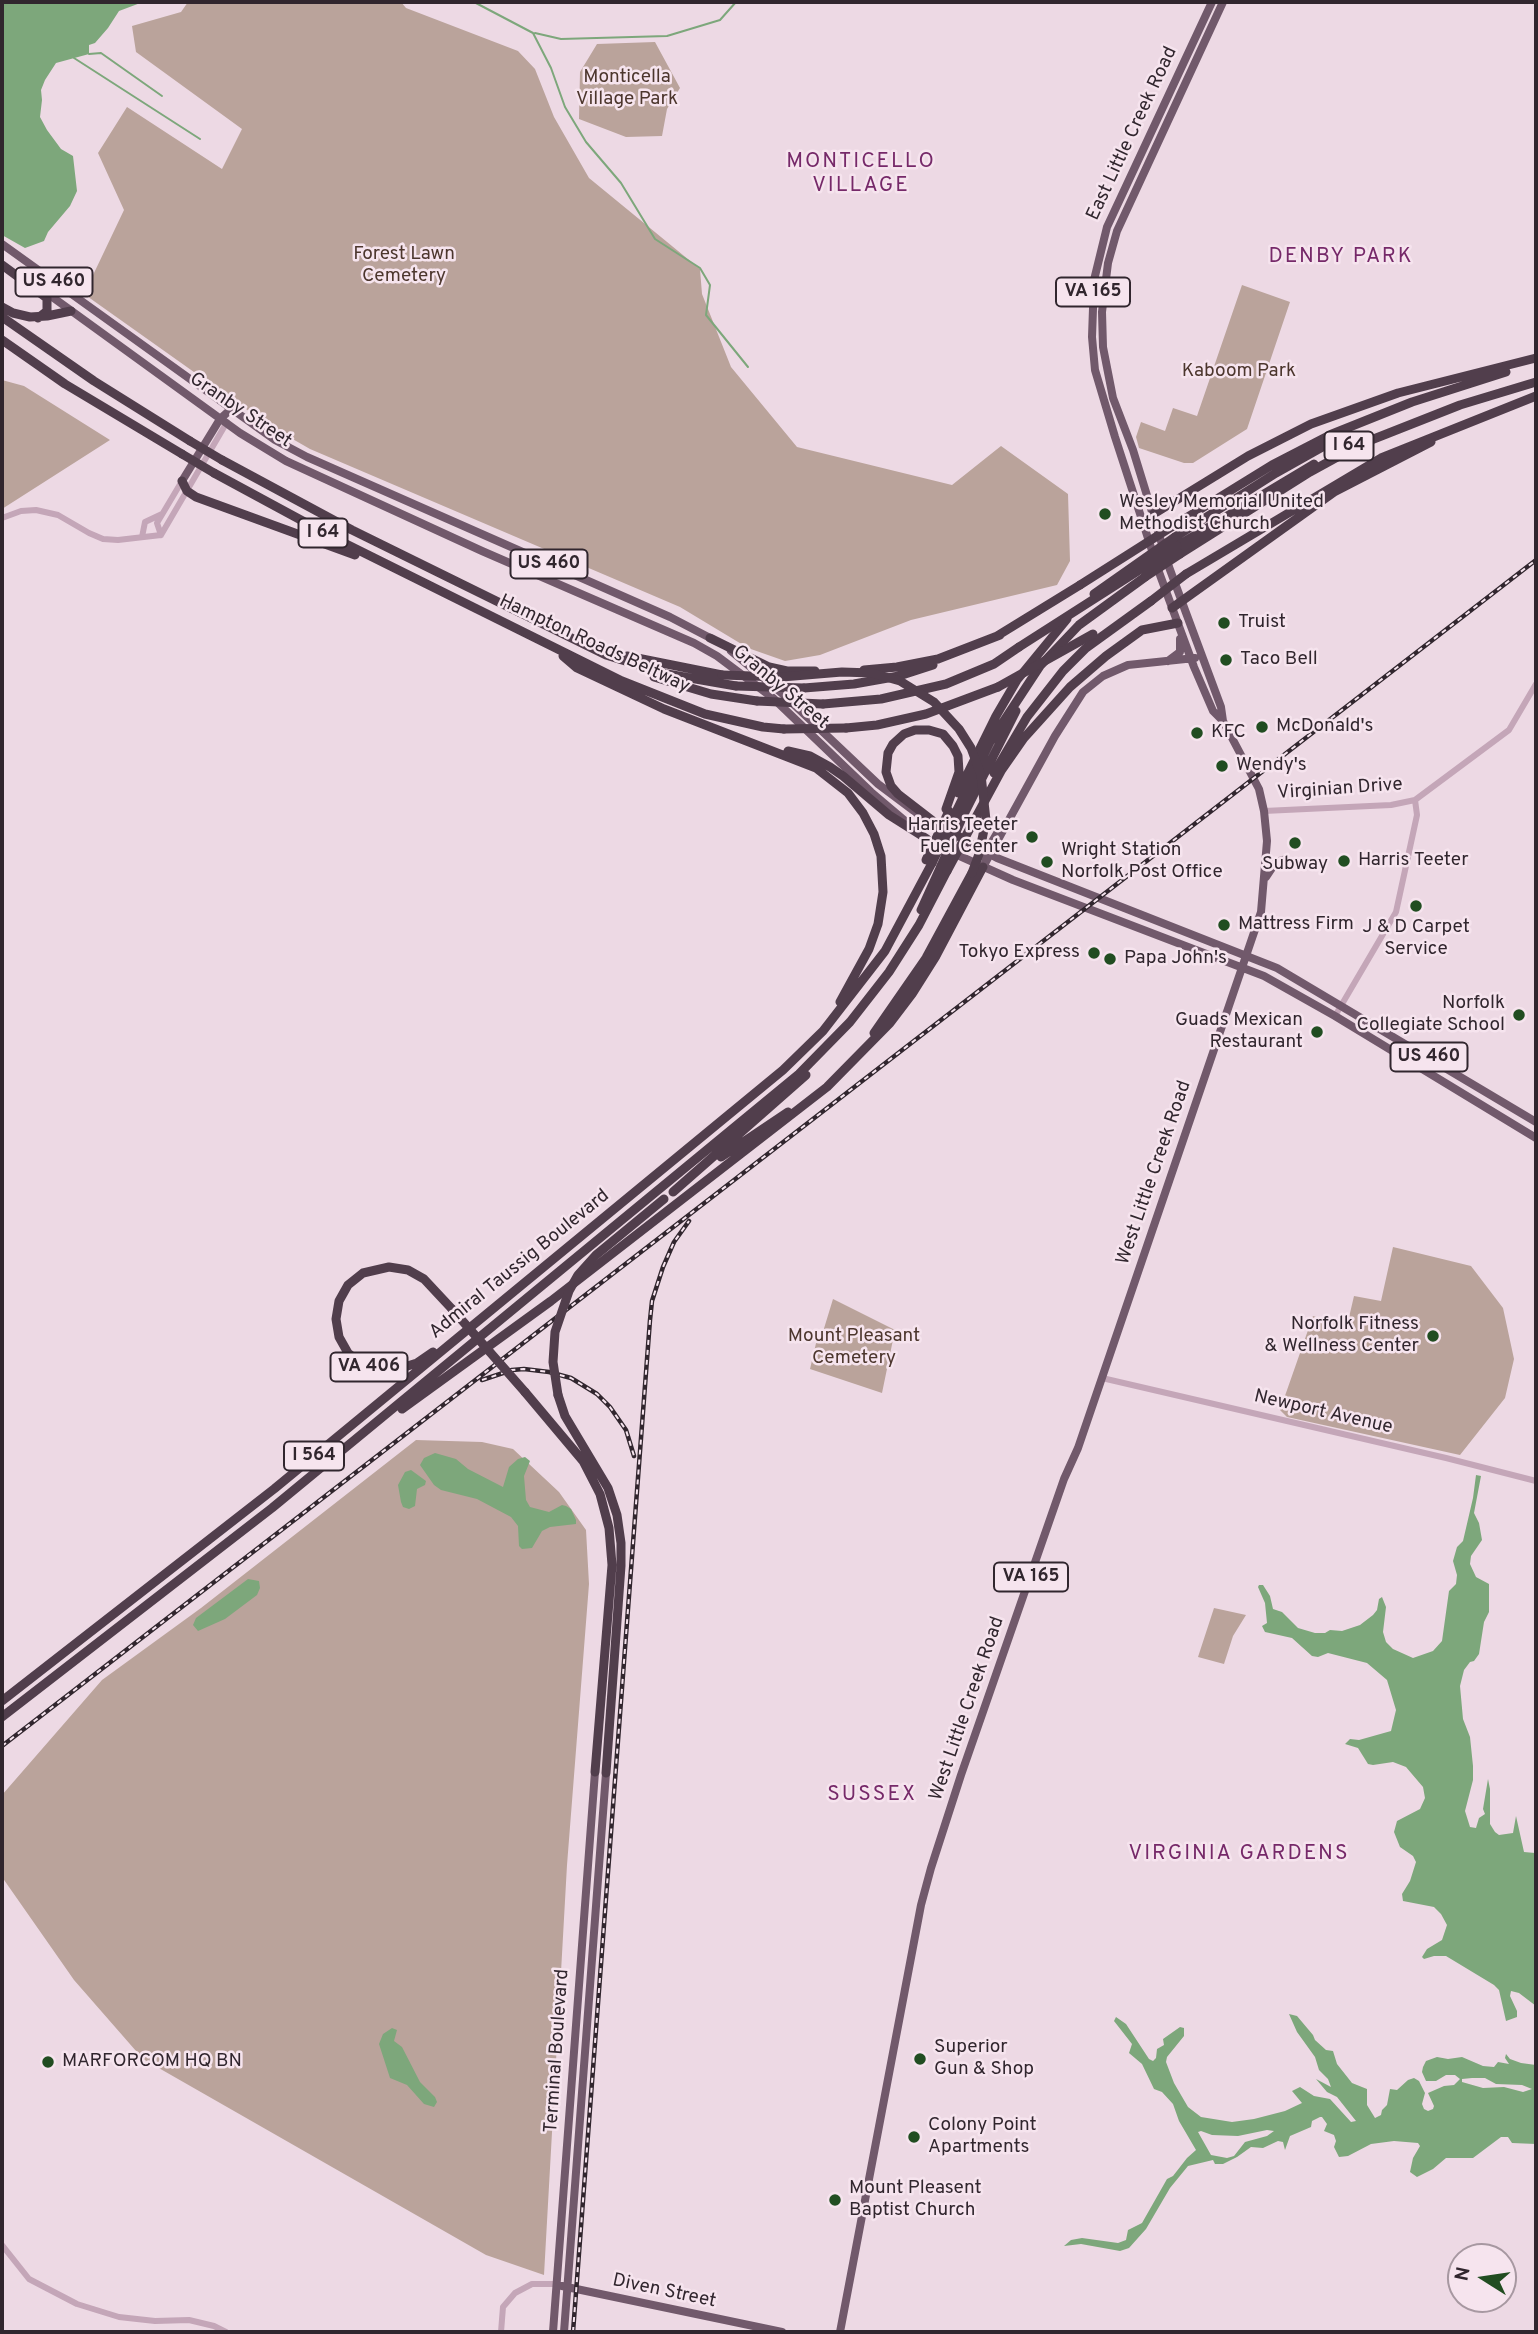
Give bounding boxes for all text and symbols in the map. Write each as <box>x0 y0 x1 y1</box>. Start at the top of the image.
street label: East Little Creek Road <box>1083 44 1183 224</box>
park label: Monticella Village Park <box>576 67 678 111</box>
district label: MONTICELLO VILLAGE <box>787 150 935 200</box>
park label: Forest Lawn Cemetery <box>353 244 455 288</box>
district label: DENBY PARK <box>1270 245 1412 271</box>
road number: US 460 <box>16 268 92 296</box>
road number: VA 165 <box>1056 278 1130 306</box>
park label: Kaboom Park <box>1182 361 1296 383</box>
street label: Granby Street <box>185 368 295 454</box>
road number: I 64 <box>1324 432 1374 461</box>
place label: Wesley Memorial United Methodist Church <box>1119 492 1324 536</box>
marker: Wesley Memorial United Methodist Church <box>1097 506 1113 522</box>
road number: I 64 <box>298 518 348 548</box>
road number: US 460 <box>510 550 588 578</box>
street label: Hampton Roads Beltway <box>495 591 693 699</box>
place label: Truist <box>1238 612 1286 634</box>
marker: Truist <box>1216 615 1232 631</box>
street label: Granby Street <box>727 641 833 735</box>
place label: Taco Bell <box>1240 649 1318 671</box>
marker: Taco Bell <box>1218 652 1234 668</box>
place label: McDonald's <box>1276 716 1374 738</box>
marker: McDonald's <box>1254 719 1270 735</box>
place label: KFC <box>1211 722 1246 744</box>
marker: KFC <box>1189 725 1205 741</box>
place label: Wendy's <box>1236 755 1307 777</box>
marker: Wendy's <box>1214 758 1230 774</box>
street label: Virginian Drive <box>1277 774 1403 806</box>
place label: Harris Teeter Fuel Center <box>907 815 1018 859</box>
marker: Harris Teeter Fuel Center <box>1024 829 1040 845</box>
marker: Subway <box>1287 835 1303 851</box>
place label: Wright Station Norfolk Post Office <box>1061 840 1223 884</box>
place label: Harris Teeter <box>1358 850 1469 872</box>
marker: Harris Teeter <box>1336 853 1352 869</box>
marker: Wright Station Norfolk Post Office <box>1039 854 1055 870</box>
place label: Subway <box>1262 854 1328 876</box>
marker: J & D Carpet Service <box>1408 898 1424 914</box>
place label: Mattress Firm <box>1238 914 1354 936</box>
marker: Mattress Firm <box>1216 917 1232 933</box>
place label: J & D Carpet Service <box>1362 917 1470 961</box>
place label: Tokyo Express <box>958 942 1080 964</box>
marker: Tokyo Express <box>1086 945 1102 961</box>
place label: Papa John's <box>1124 948 1227 970</box>
marker: Papa John's <box>1102 951 1118 967</box>
place label: Norfolk Collegiate School <box>1357 993 1505 1037</box>
marker: Norfolk Collegiate School <box>1511 1007 1527 1023</box>
place label: Guads Mexican Restaurant <box>1175 1010 1303 1054</box>
marker: Guads Mexican Restaurant <box>1309 1024 1325 1040</box>
road number: US 460 <box>1390 1042 1468 1072</box>
street label: West Little Creek Road <box>1113 1078 1197 1268</box>
street label: Admiral Taussig Boulevard <box>425 1185 615 1345</box>
place label: Norfolk Fitness & Wellness Center <box>1265 1314 1419 1358</box>
park label: Mount Pleasant Cemetery <box>788 1326 920 1370</box>
marker: Norfolk Fitness & Wellness Center <box>1425 1328 1441 1344</box>
road number: VA 406 <box>330 1352 408 1382</box>
street label: Newport Avenue <box>1252 1386 1394 1440</box>
road number: I 564 <box>284 1442 344 1470</box>
road number: VA 165 <box>994 1562 1068 1592</box>
street label: West Little Creek Road <box>926 1614 1010 1804</box>
district label: SUSSEX <box>828 1783 916 1809</box>
district label: VIRGINIA GARDENS <box>1130 1842 1348 1868</box>
street label: Terminal Boulevard <box>541 1968 575 2134</box>
place label: Superior Gun & Shop <box>934 2037 1034 2081</box>
place label: MARFORCOM HQ BN <box>62 2051 242 2073</box>
marker: Superior Gun & Shop <box>912 2051 928 2067</box>
marker: MARFORCOM HQ BN <box>40 2054 56 2070</box>
place label: Colony Point Apartments <box>928 2115 1037 2159</box>
marker: Colony Point Apartments <box>906 2129 922 2145</box>
place label: Mount Pleasent Baptist Church <box>849 2178 982 2222</box>
marker: Mount Pleasent Baptist Church <box>827 2192 843 2208</box>
north arrow <box>1447 2243 1517 2313</box>
text: N <box>1450 2265 1477 2283</box>
street label: Diven Street <box>610 2270 718 2314</box>

